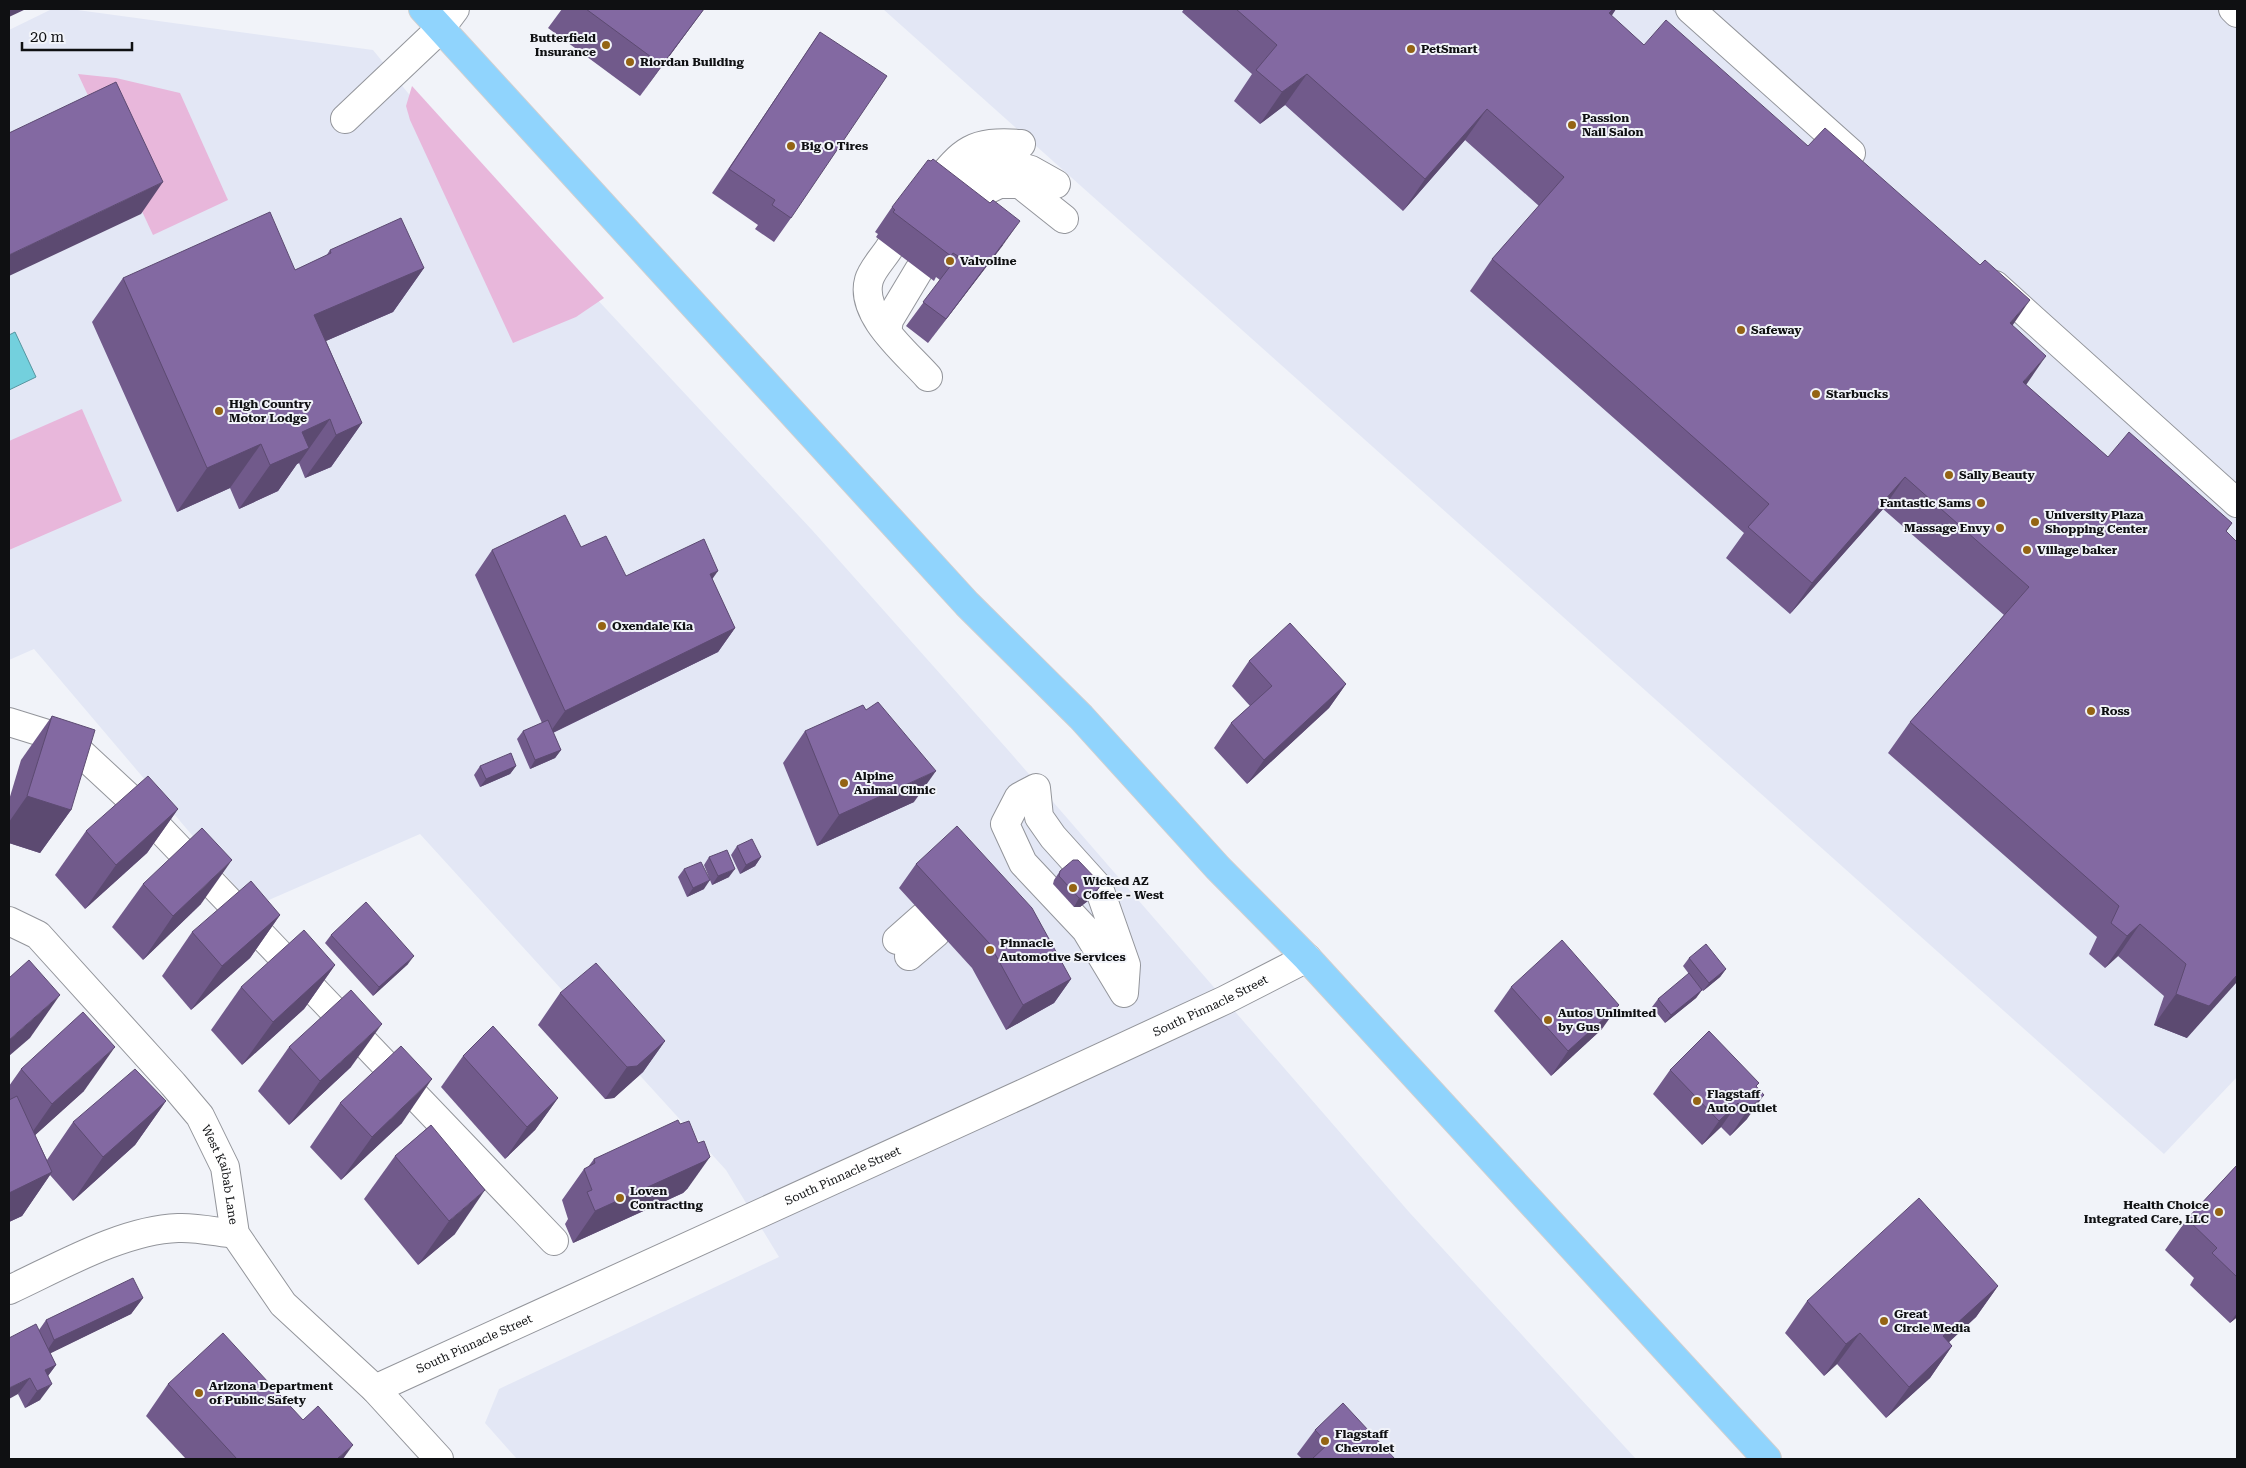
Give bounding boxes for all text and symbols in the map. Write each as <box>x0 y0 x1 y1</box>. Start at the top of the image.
scale bar <box>22 20 132 52</box>
text: 20 m <box>30 28 65 46</box>
place label: Butterfield Insurance <box>530 31 596 59</box>
marker: Butterfield Insurance <box>600 39 612 51</box>
place label: PetSmart <box>1421 42 1478 56</box>
marker: PetSmart <box>1405 43 1417 55</box>
place label: Riordan Building <box>640 55 745 69</box>
marker: Riordan Building <box>624 56 636 68</box>
place label: Passion Nail Salon <box>1582 111 1643 139</box>
marker: Passion Nail Salon <box>1566 119 1578 131</box>
place label: Big O Tires <box>801 139 868 153</box>
marker: Big O Tires <box>785 140 797 152</box>
place label: Valvoline <box>960 254 1017 268</box>
marker: Valvoline <box>944 255 956 267</box>
place label: Safeway <box>1751 323 1802 337</box>
marker: Safeway <box>1735 324 1747 336</box>
place label: Starbucks <box>1826 387 1888 401</box>
marker: Starbucks <box>1810 388 1822 400</box>
place label: High Country Motor Lodge <box>229 397 312 425</box>
marker: High Country Motor Lodge <box>213 405 225 417</box>
place label: Sally Beauty <box>1959 468 2035 482</box>
marker: Sally Beauty <box>1943 469 1955 481</box>
place label: Fantastic Sams <box>1880 496 1971 510</box>
marker: Fantastic Sams <box>1975 497 1987 509</box>
place label: University Plaza Shopping Center <box>2045 508 2148 536</box>
marker: University Plaza Shopping Center <box>2029 516 2041 528</box>
place label: Massage Envy <box>1904 521 1991 535</box>
marker: Massage Envy <box>1994 522 2006 534</box>
place label: Village baker <box>2037 543 2118 557</box>
marker: Village baker <box>2021 544 2033 556</box>
place label: Oxendale Kia <box>612 619 693 633</box>
marker: Oxendale Kia <box>596 620 608 632</box>
place label: Ross <box>2101 704 2130 718</box>
marker: Ross <box>2085 705 2097 717</box>
place label: Alpine Animal Clinic <box>854 769 936 797</box>
marker: Alpine Animal Clinic <box>838 777 850 789</box>
place label: Wicked AZ Coffee - West <box>1083 874 1164 902</box>
marker: Wicked AZ Coffee - West <box>1067 882 1079 894</box>
place label: Pinnacle Automotive Services <box>1000 936 1126 964</box>
marker: Pinnacle Automotive Services <box>984 944 996 956</box>
street label: South Pinnacle Street <box>1151 972 1271 1039</box>
place label: Autos Unlimited by Gus <box>1558 1006 1656 1034</box>
marker: Autos Unlimited by Gus <box>1542 1014 1554 1026</box>
place label: Flagstaff Auto Outlet <box>1707 1087 1777 1115</box>
marker: Flagstaff Auto Outlet <box>1691 1095 1703 1107</box>
street label: West Kaibab Lane <box>199 1123 241 1226</box>
street label: South Pinnacle Street <box>783 1143 903 1208</box>
place label: Loven Contracting <box>630 1184 703 1212</box>
marker: Loven Contracting <box>614 1192 626 1204</box>
place label: Health Choice Integrated Care, LLC <box>2084 1198 2210 1226</box>
marker: Health Choice Integrated Care, LLC <box>2213 1206 2225 1218</box>
place label: Great Circle Media <box>1894 1307 1970 1335</box>
street label: South Pinnacle Street <box>414 1311 535 1376</box>
marker: Great Circle Media <box>1878 1315 1890 1327</box>
place label: Arizona Department of Public Safety <box>209 1379 333 1407</box>
marker: Arizona Department of Public Safety <box>193 1387 205 1399</box>
place label: Flagstaff Chevrolet <box>1335 1427 1395 1455</box>
marker: Flagstaff Chevrolet <box>1319 1435 1331 1447</box>

